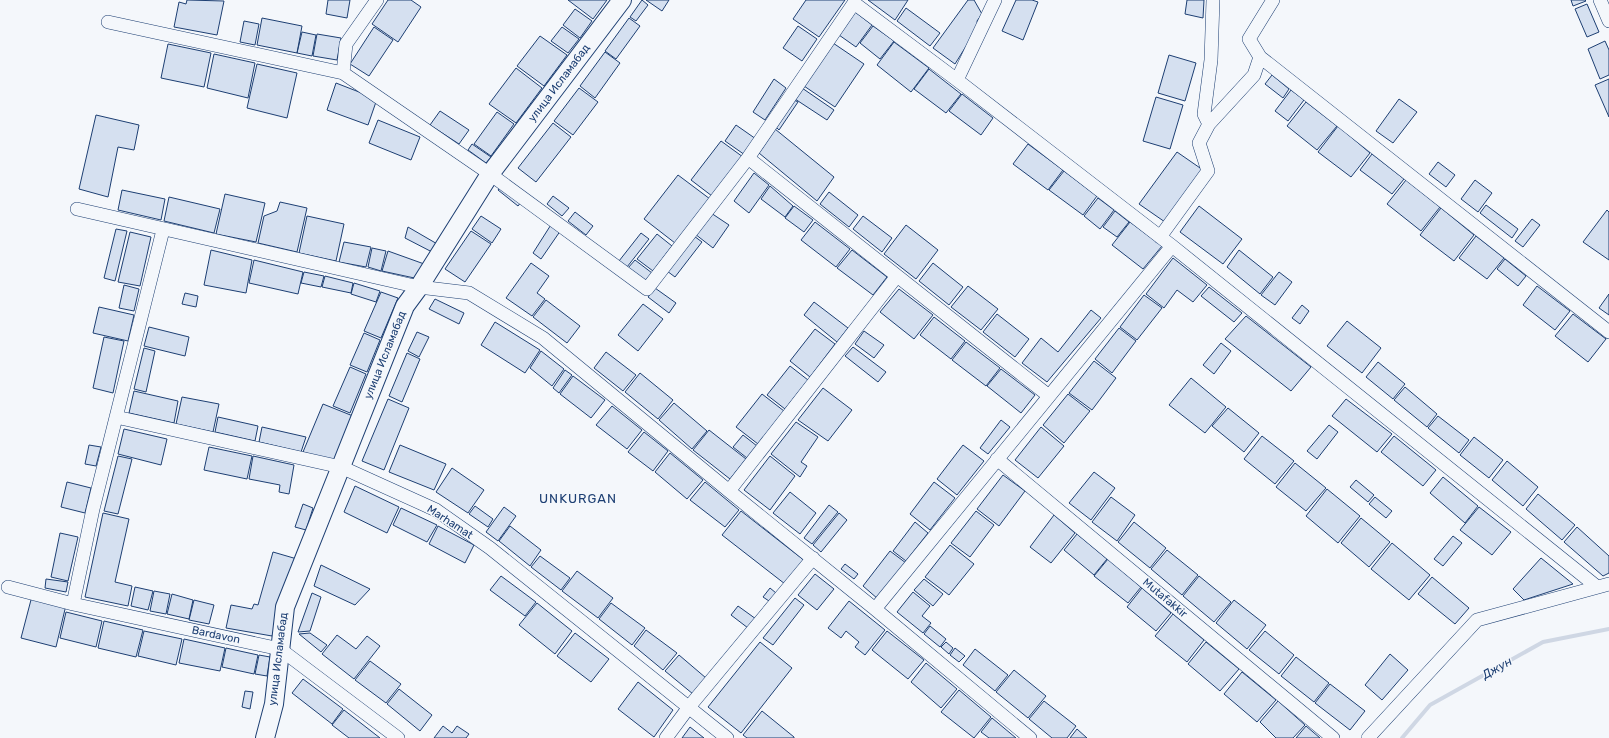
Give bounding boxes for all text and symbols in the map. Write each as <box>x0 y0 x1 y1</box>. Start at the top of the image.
street label: улица Исламабад <box>526 41 593 124</box>
street label: улица Исламабад <box>361 309 409 401</box>
district label: UNKURGAN <box>539 491 617 506</box>
street label: Marhamat <box>425 502 476 542</box>
street label: Mutafakkir <box>1140 576 1191 621</box>
street label: улица Исламабад <box>266 611 290 706</box>
street label: Bardavon <box>191 624 241 646</box>
water label: Джун <box>1479 654 1515 682</box>

